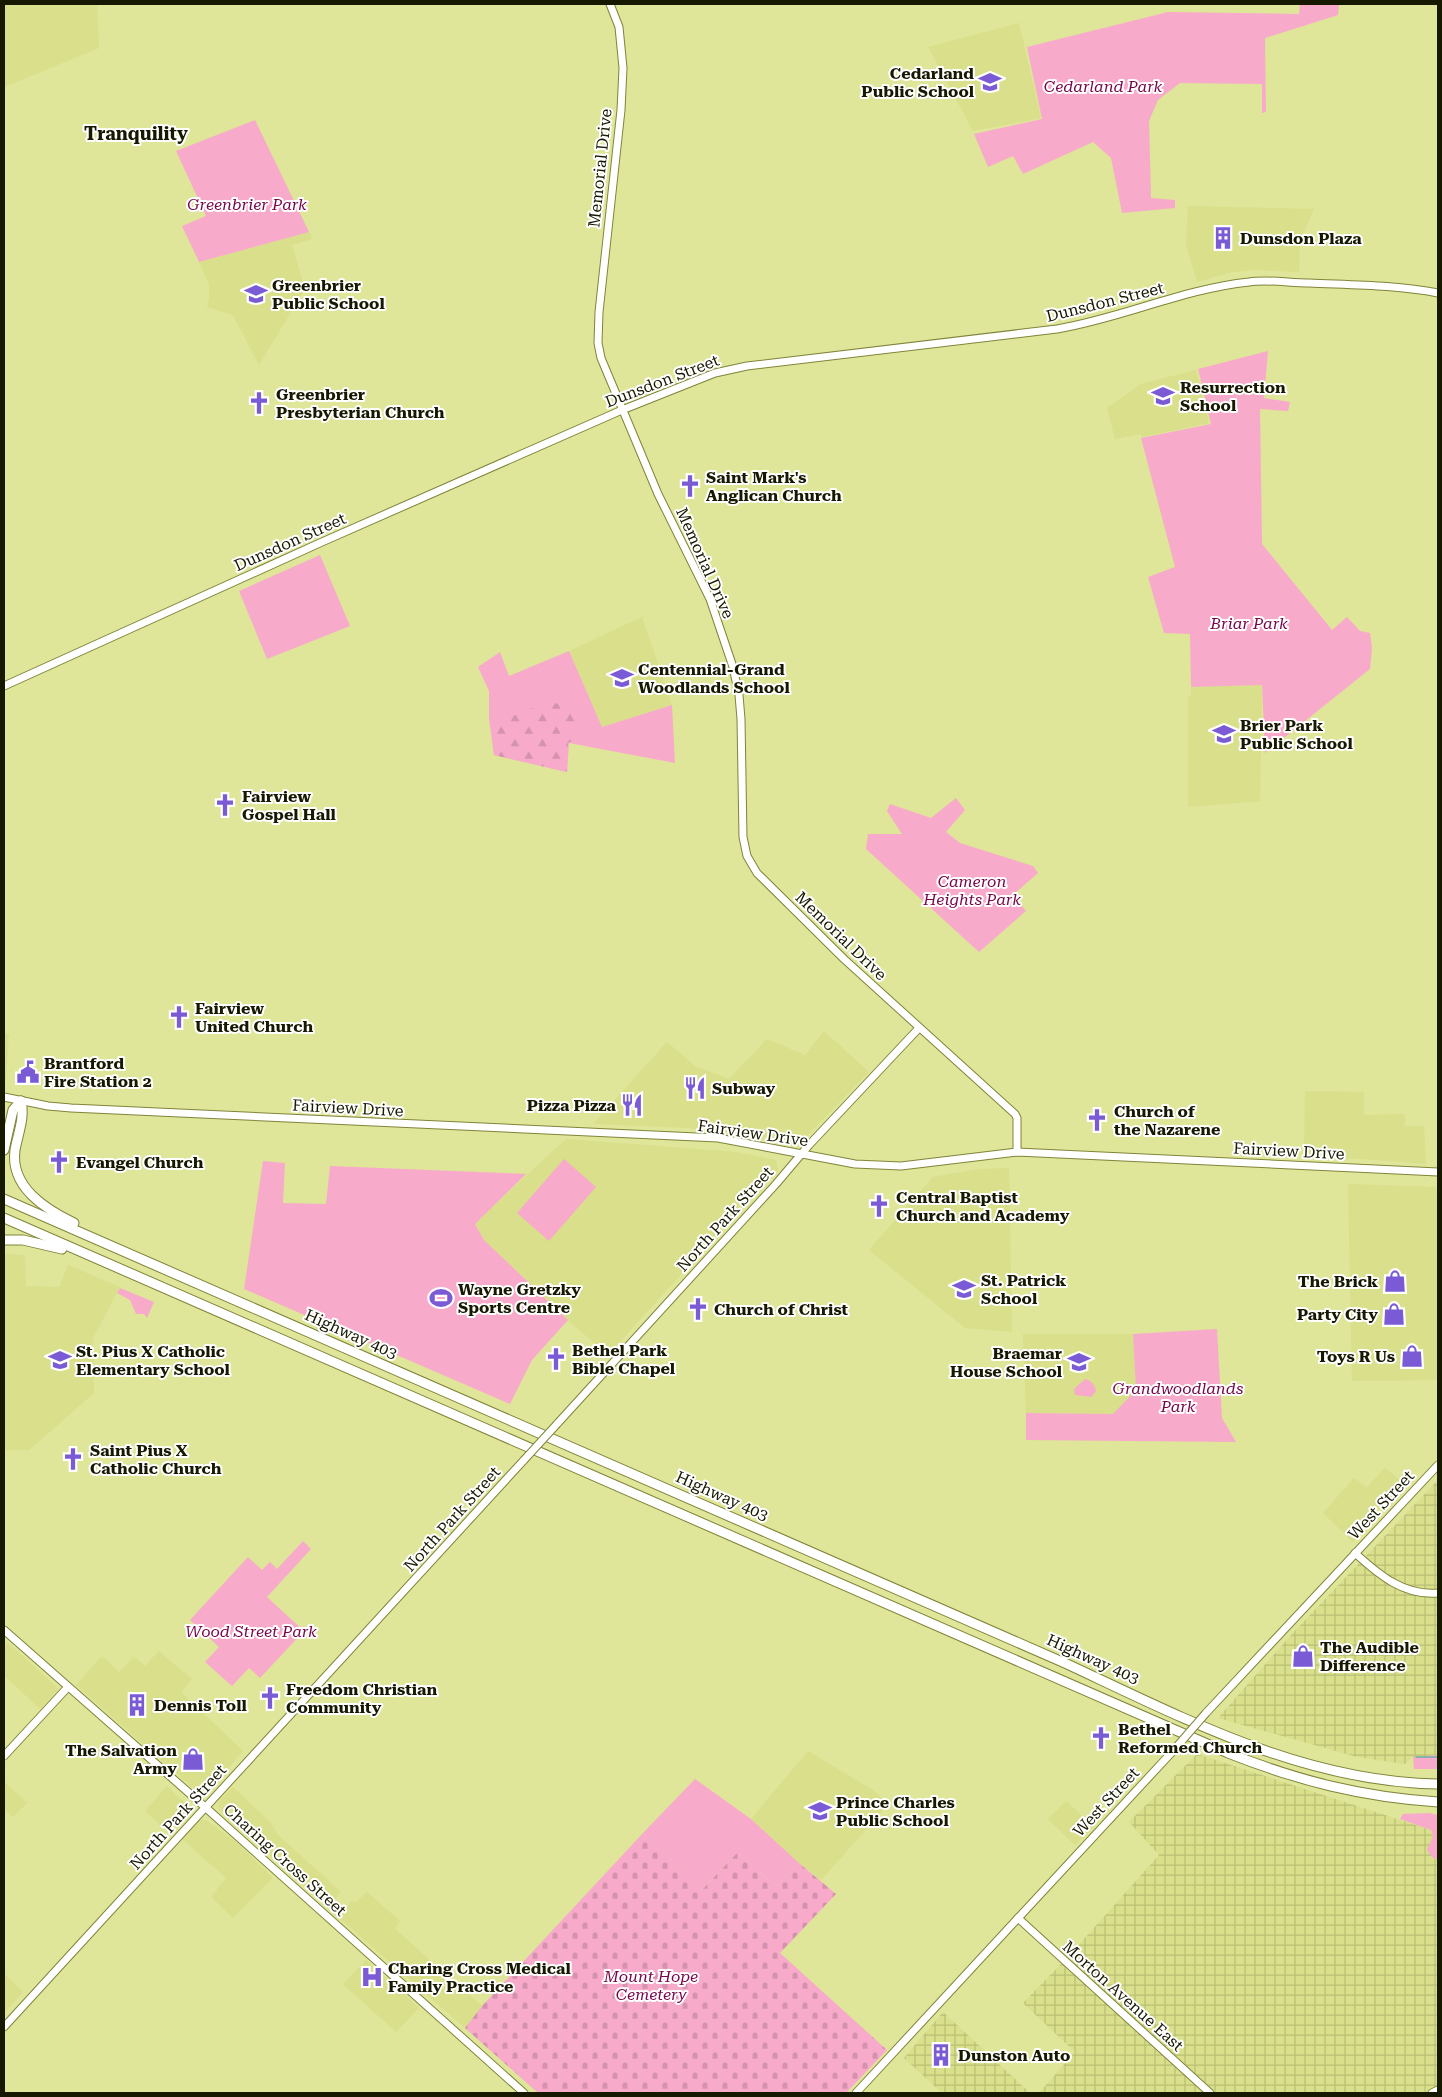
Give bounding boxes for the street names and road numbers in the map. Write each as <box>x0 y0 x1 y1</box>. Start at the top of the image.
street label: Memorial Drive <box>584 107 616 228</box>
street label: Dunsdon Street <box>1044 278 1166 326</box>
street label: Dunsdon Street <box>602 351 722 411</box>
street label: Memorial Drive <box>672 505 738 622</box>
street label: Dunsdon Street <box>231 509 349 575</box>
street label: Memorial Drive <box>791 888 891 984</box>
street label: Fairview Drive <box>292 1096 404 1120</box>
street label: Fairview Drive <box>696 1116 810 1150</box>
street label: Fairview Drive <box>1233 1139 1345 1163</box>
street label: North Park Street <box>673 1163 777 1275</box>
street label: Highway 403 <box>302 1305 400 1363</box>
street label: North Park Street <box>400 1463 504 1575</box>
street label: West Street <box>1344 1466 1418 1544</box>
street label: Highway 403 <box>673 1467 771 1525</box>
street label: Highway 403 <box>1044 1630 1142 1688</box>
street label: North Park Street <box>126 1761 230 1873</box>
street label: West Street <box>1069 1763 1143 1841</box>
street label: Charing Cross Street <box>220 1800 350 1920</box>
street label: Morton Avenue East <box>1059 1937 1187 2055</box>

